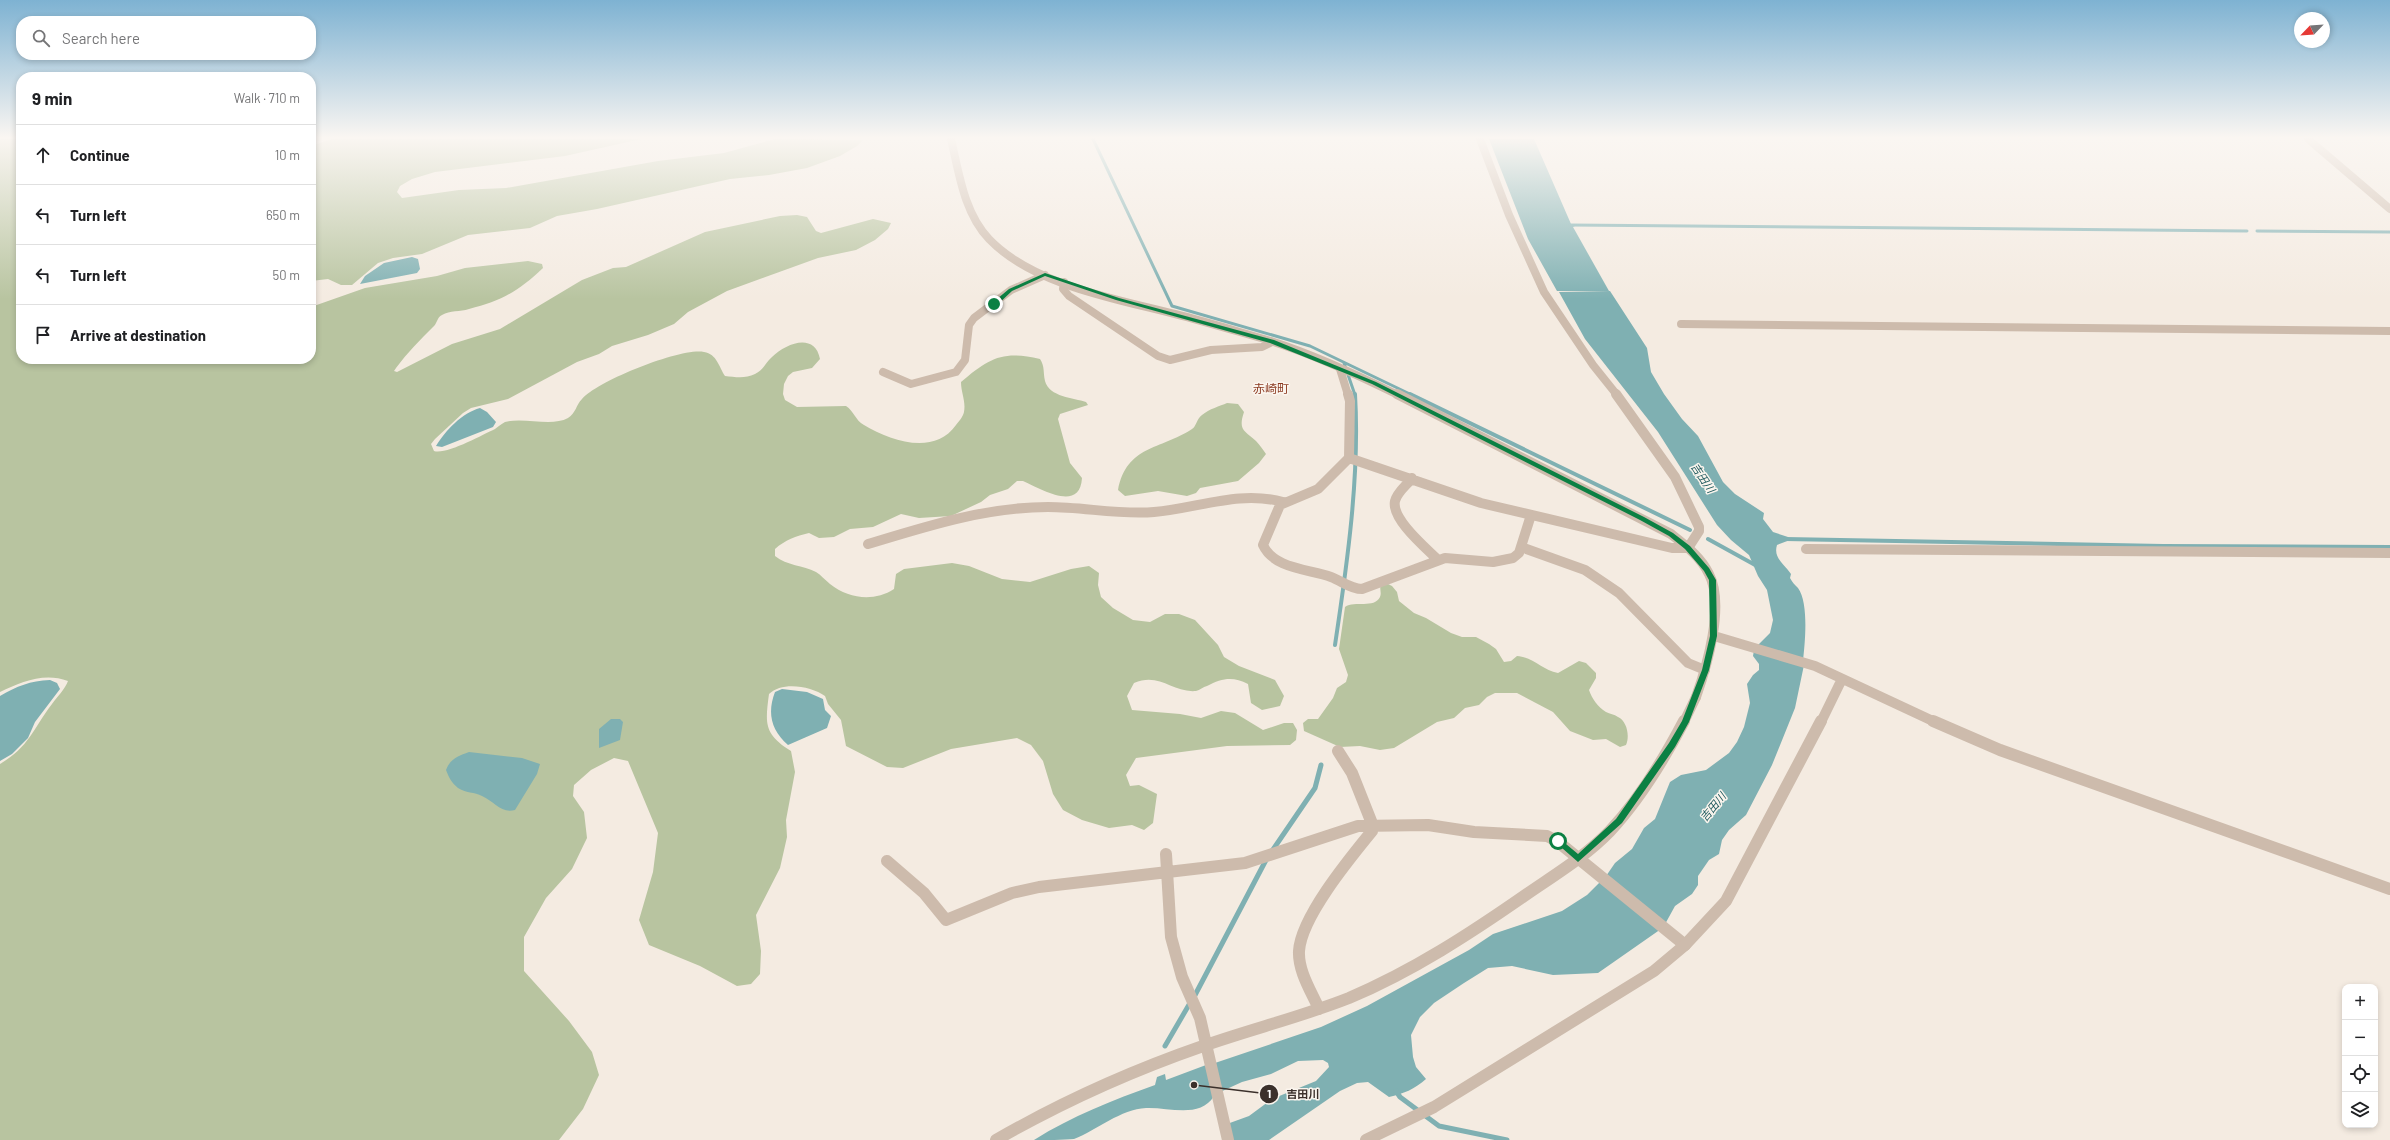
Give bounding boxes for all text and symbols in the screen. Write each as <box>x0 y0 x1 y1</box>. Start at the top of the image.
north arrow <box>2294 12 2330 48</box>
search box <box>16 16 316 60</box>
icon: search <box>30 27 52 49</box>
text: Search here <box>62 29 140 47</box>
text: 9 min <box>32 88 72 108</box>
text: Walk · 710 m <box>234 90 300 106</box>
icon: ahead <box>32 144 54 166</box>
text: Continue <box>70 146 130 164</box>
text: 10 m <box>275 147 300 163</box>
icon: left <box>32 204 54 226</box>
text: Turn left <box>70 206 126 224</box>
text: 650 m <box>266 207 300 223</box>
icon: left <box>32 264 54 286</box>
text: Turn left <box>70 266 126 284</box>
text: 50 m <box>273 267 300 283</box>
route end <box>985 295 1003 313</box>
icon: arrive <box>32 324 54 346</box>
text: Arrive at destination <box>70 326 206 344</box>
district label: 赤崎町 <box>1253 381 1289 395</box>
water label: 吉田川 <box>1689 460 1719 496</box>
water label: 吉田川 <box>1697 789 1729 823</box>
route start <box>1549 832 1567 850</box>
map controls <box>2342 984 2378 1128</box>
button: + <box>2342 984 2378 1020</box>
button: − <box>2342 1020 2378 1056</box>
button: locate <box>2342 1056 2378 1092</box>
callout: 吉田川 <box>1259 1082 1328 1105</box>
text: 1 <box>1267 1086 1271 1100</box>
text: 吉田川 <box>1287 1087 1320 1100</box>
button: layers <box>2342 1092 2378 1128</box>

